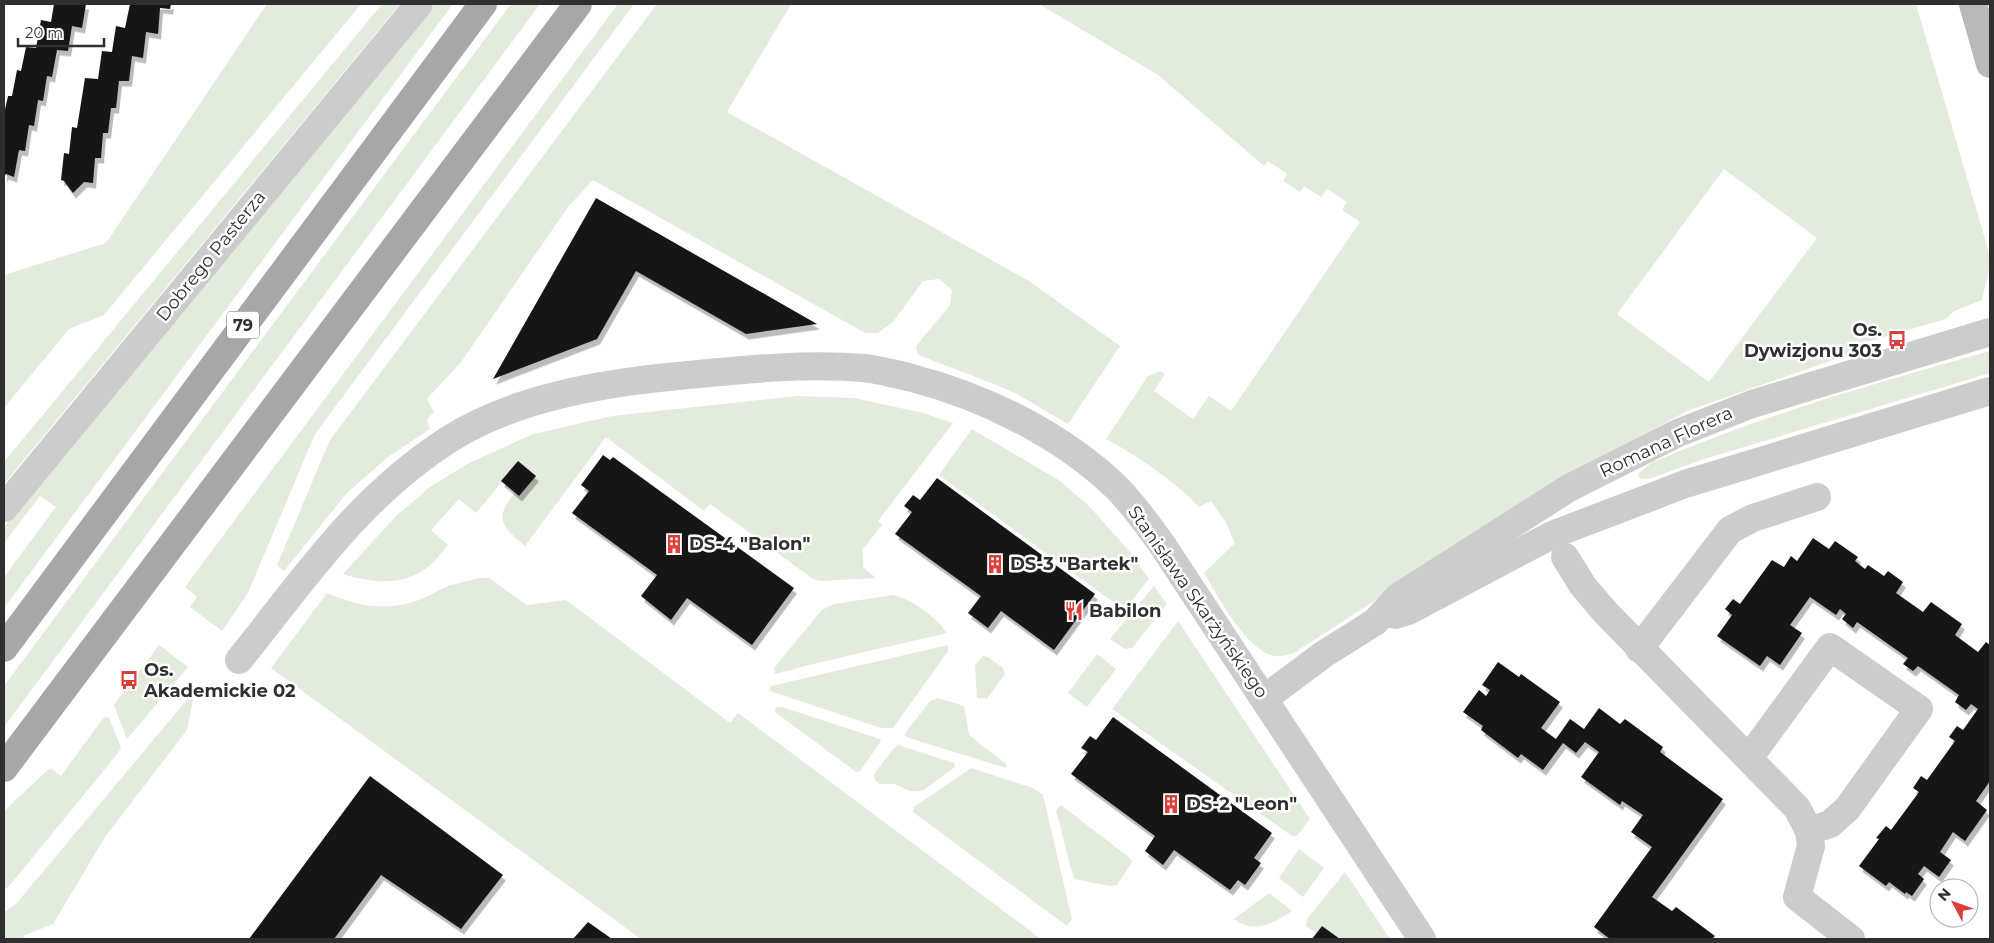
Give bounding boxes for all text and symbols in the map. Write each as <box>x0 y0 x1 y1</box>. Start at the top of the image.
scale bar <box>18 15 104 47</box>
text: 20 m <box>25 23 63 42</box>
street label: Dobrego Pasterza <box>152 186 270 326</box>
road number: 79 <box>227 312 259 338</box>
place label: Os. Dywizjonu 303 <box>1744 319 1882 362</box>
bus stop icon: Os. Dywizjonu 303 <box>1886 329 1908 351</box>
street label: Romana Florera <box>1596 402 1736 482</box>
street label: Stanisława Skarżyńskiego <box>1123 502 1273 702</box>
building icon: DS-4 "Balon" <box>663 533 685 555</box>
place label: DS-4 "Balon" <box>689 533 810 555</box>
building icon: DS-3 "Bartek" <box>984 553 1006 575</box>
place label: DS-3 "Bartek" <box>1010 553 1138 575</box>
restaurant icon: Babilon <box>1063 600 1085 622</box>
place label: Babilon <box>1089 600 1161 622</box>
place label: Os. Akademickie 02 <box>143 659 296 702</box>
bus stop icon: Os. Akademickie 02 <box>118 669 140 691</box>
building icon: DS-2 "Leon" <box>1160 793 1182 815</box>
place label: DS-2 "Leon" <box>1186 793 1297 815</box>
north arrow <box>1929 878 1979 928</box>
text: N <box>1934 884 1955 905</box>

